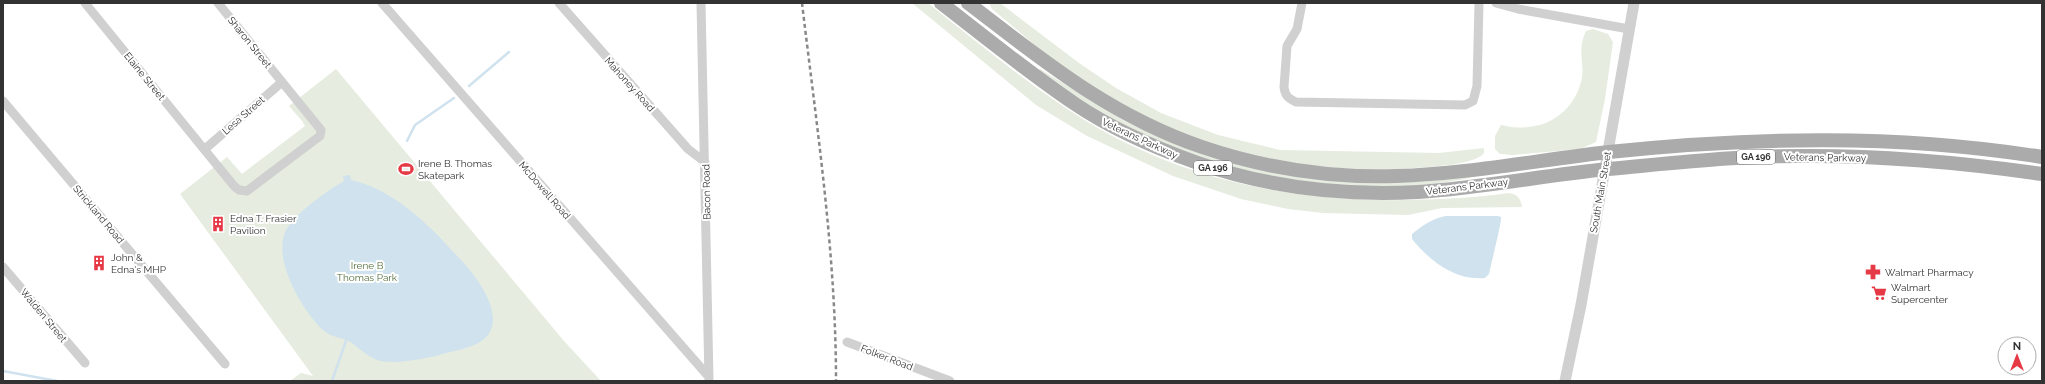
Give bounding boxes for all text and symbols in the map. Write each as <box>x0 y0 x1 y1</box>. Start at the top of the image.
street label: Sharon Street <box>226 14 274 71</box>
street label: Elaine Street <box>122 50 168 103</box>
street label: Mahoney Road <box>602 55 657 114</box>
street label: Lesa Street <box>220 94 267 137</box>
street label: Veterans Parkway <box>1100 116 1180 161</box>
street label: South Main Street <box>1588 150 1613 233</box>
road number: GA 196 <box>1737 150 1775 164</box>
street label: Veterans Parkway <box>1784 151 1867 164</box>
place label: Irene B. Thomas Skatepark <box>418 158 492 181</box>
street label: McDowell Road <box>517 159 573 221</box>
sports icon: Irene B. Thomas Skatepark <box>397 160 415 178</box>
road number: GA 196 <box>1194 161 1232 175</box>
street label: Bacon Road <box>701 164 712 220</box>
street label: Veterans Parkway <box>1426 176 1509 197</box>
street label: Strickland Road <box>71 183 126 246</box>
place label: Edna T. Frasier Pavilion <box>230 213 297 236</box>
building icon: Edna T. Frasier Pavilion <box>209 215 227 233</box>
place label: John & Edna's MHP <box>111 252 166 275</box>
building icon: John & Edna's MHP <box>90 254 108 272</box>
park label: Irene B Thomas Park <box>337 260 398 283</box>
pharmacy icon: Walmart Pharmacy <box>1864 263 1882 281</box>
place label: Walmart Pharmacy <box>1885 267 1974 278</box>
place label: Walmart Supercenter <box>1891 282 1949 305</box>
supermarket icon: Walmart Supercenter <box>1870 284 1888 302</box>
street label: Walden Street <box>18 286 70 345</box>
north arrow <box>1997 336 2037 376</box>
text: N <box>2013 340 2021 353</box>
street label: Folker Road <box>859 342 914 372</box>

